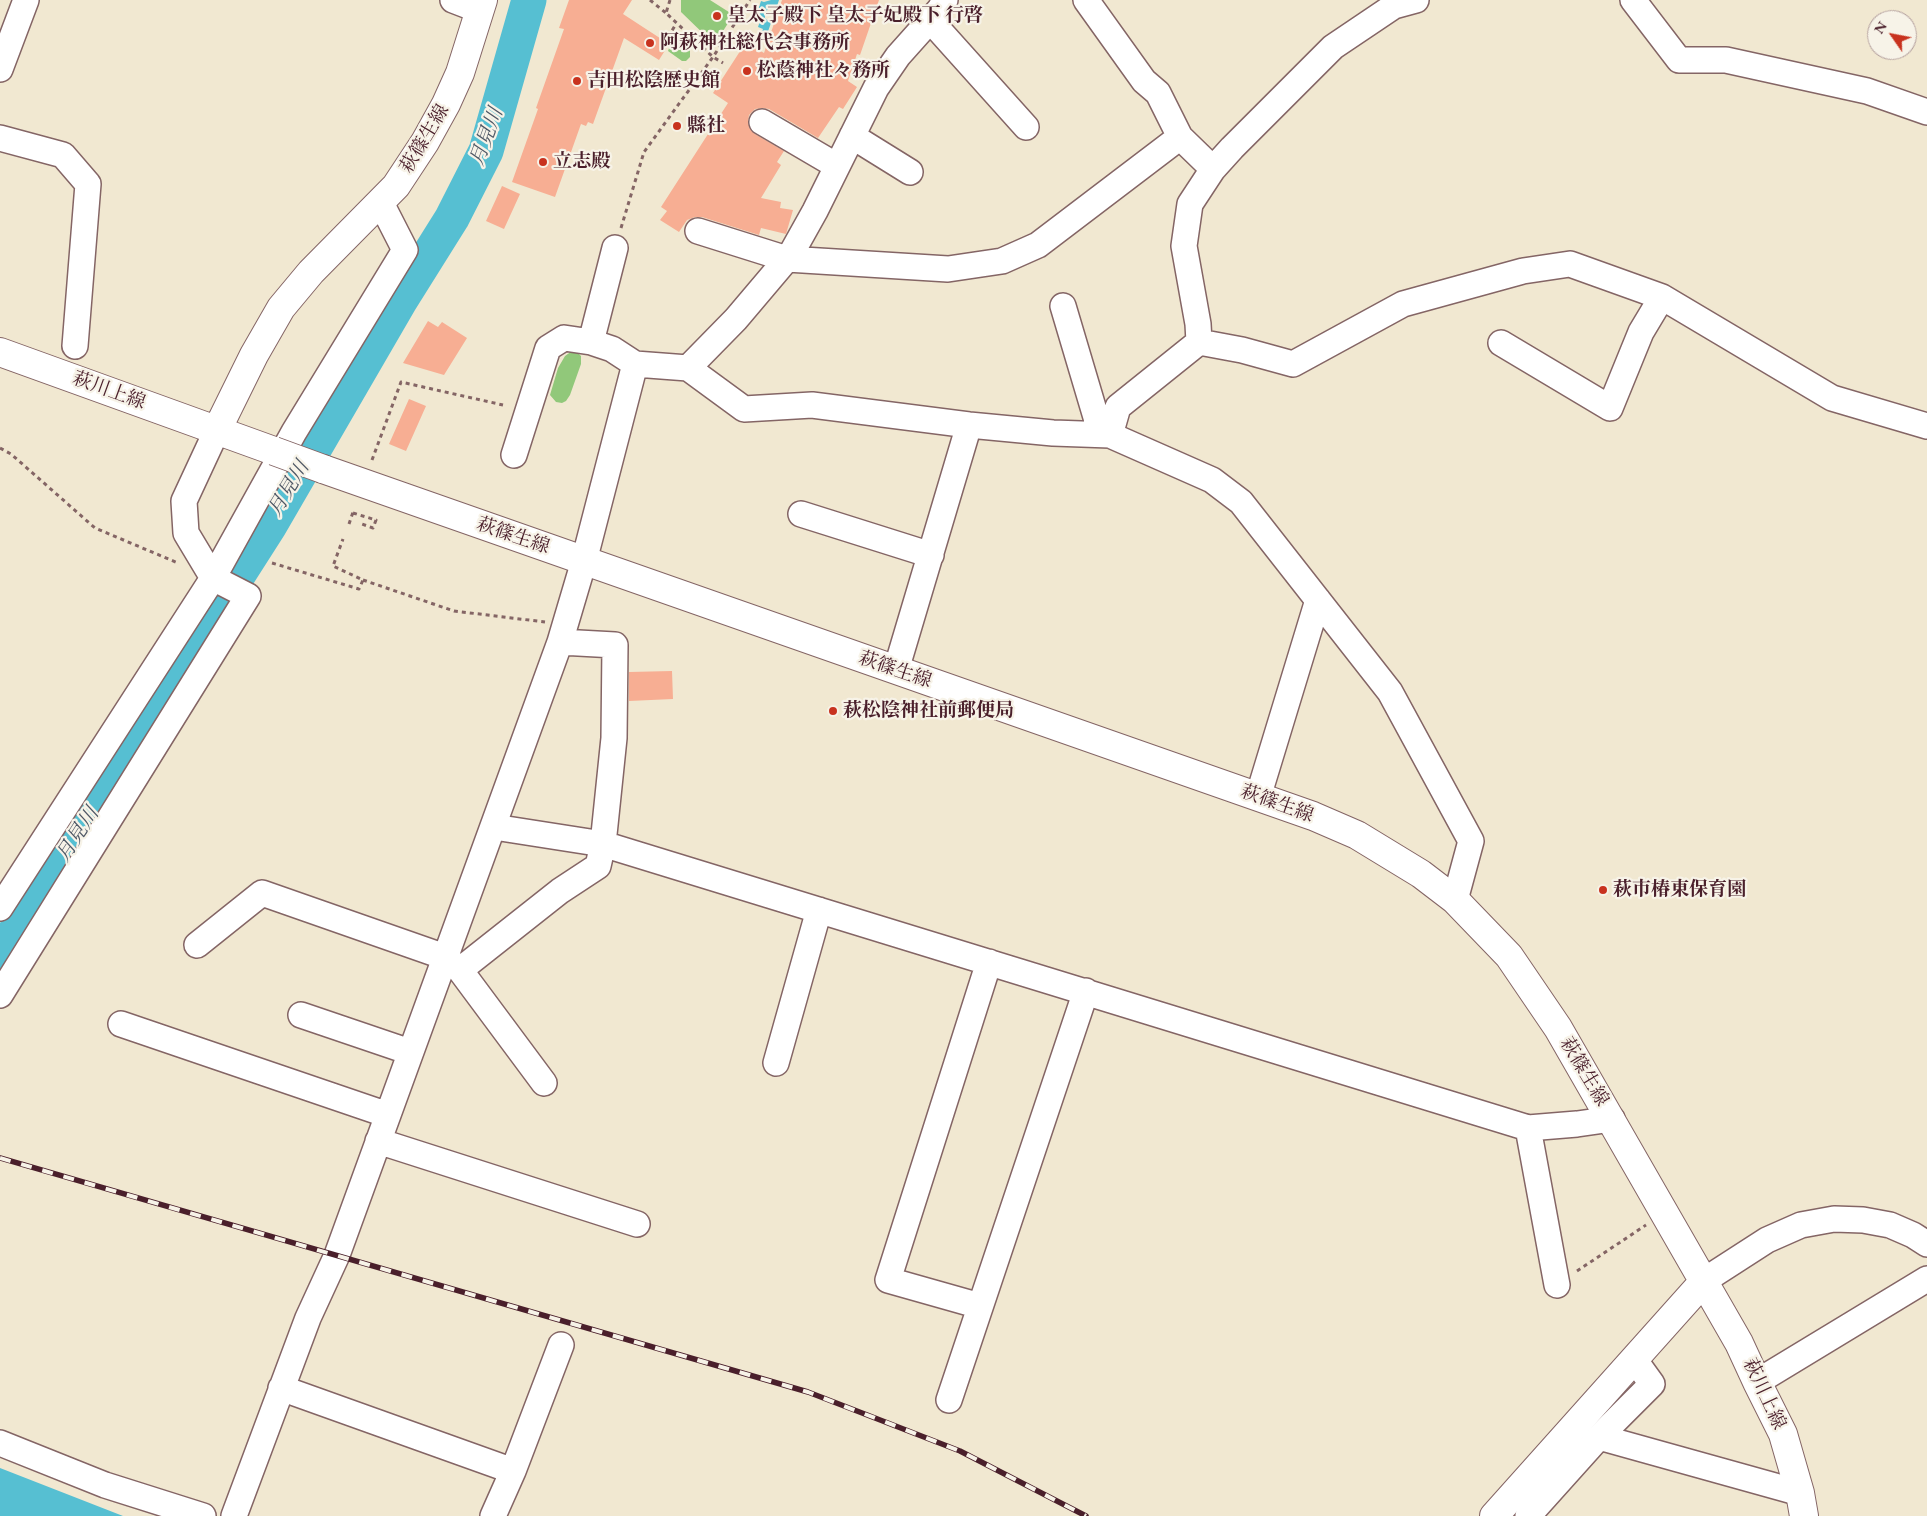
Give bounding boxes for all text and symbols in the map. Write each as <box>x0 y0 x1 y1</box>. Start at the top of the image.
place label: 皇太子殿下 皇太子妃殿下 行啓 <box>727 5 983 27</box>
marker: 皇太子殿下 皇太子妃殿下 行啓 <box>711 10 723 22</box>
north arrow <box>1867 10 1917 60</box>
text: N <box>1870 18 1891 37</box>
place label: 阿萩神社総代会事務所 <box>660 32 850 54</box>
marker: 阿萩神社総代会事務所 <box>644 37 656 49</box>
place label: 松蔭神社々務所 <box>757 60 890 82</box>
marker: 松蔭神社々務所 <box>741 65 753 77</box>
place label: 吉田松陰歴史館 <box>587 70 720 92</box>
marker: 吉田松陰歴史館 <box>571 75 583 87</box>
street label: 萩篠生線 <box>396 101 454 177</box>
water label: 月見川 <box>465 105 509 169</box>
place label: 縣社 <box>687 115 725 137</box>
marker: 縣社 <box>671 120 683 132</box>
place label: 立志殿 <box>553 151 610 173</box>
marker: 立志殿 <box>537 156 549 168</box>
street label: 萩川上線 <box>69 367 149 415</box>
water label: 月見川 <box>263 457 315 521</box>
street label: 萩篠生線 <box>473 513 553 559</box>
street label: 萩篠生線 <box>855 647 935 693</box>
place label: 萩松陰神社前郵便局 <box>843 700 1014 722</box>
marker: 萩松陰神社前郵便局 <box>827 705 839 717</box>
street label: 萩篠生線 <box>1237 780 1317 828</box>
water label: 月見川 <box>52 803 104 867</box>
place label: 萩市椿東保育園 <box>1613 879 1746 901</box>
marker: 萩市椿東保育園 <box>1597 884 1609 896</box>
street label: 萩篠生線 <box>1555 1034 1613 1110</box>
street label: 萩川上線 <box>1738 1355 1790 1433</box>

